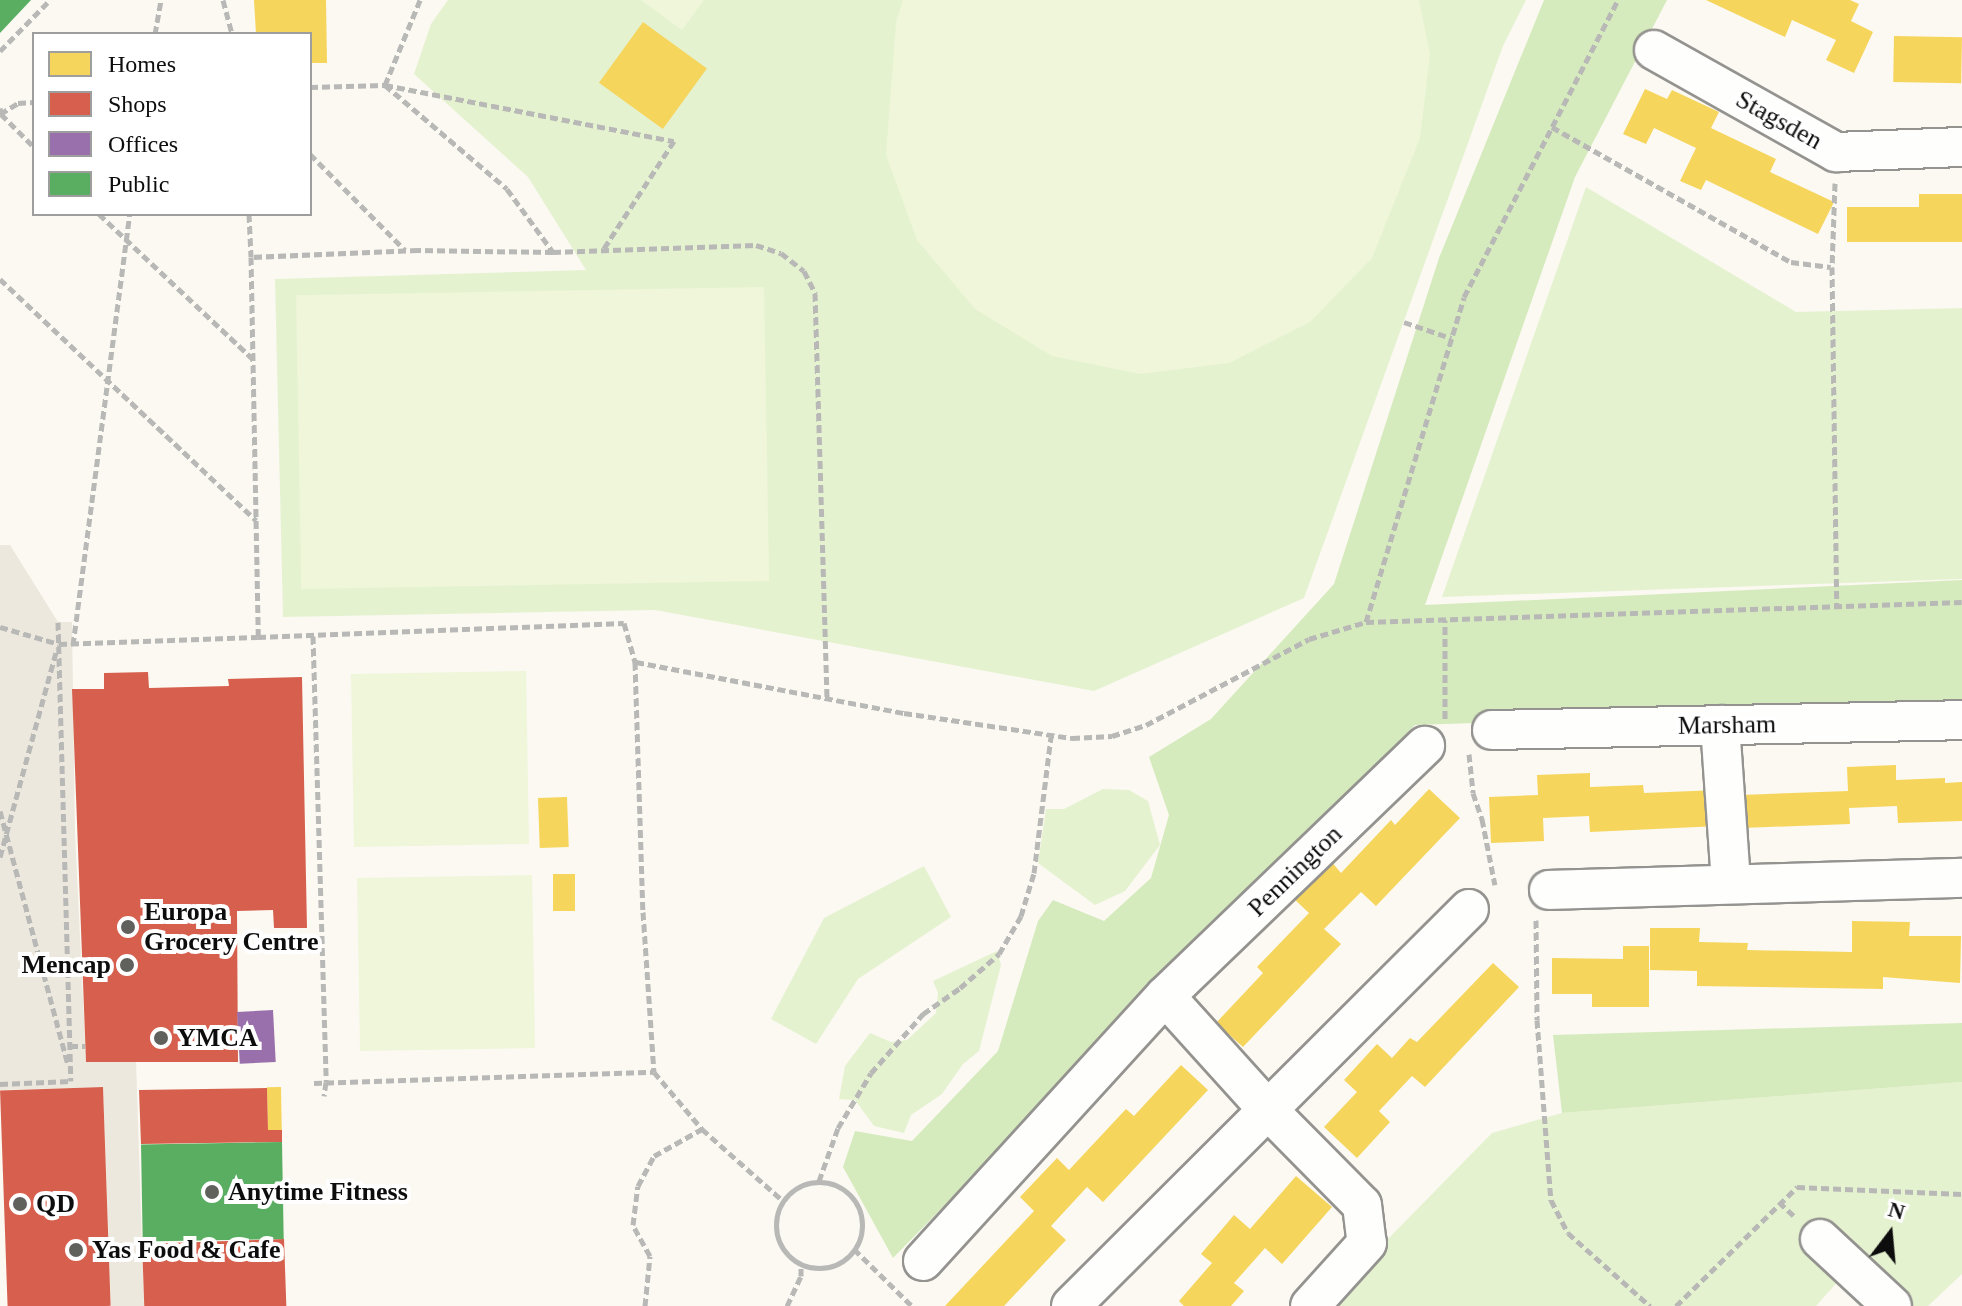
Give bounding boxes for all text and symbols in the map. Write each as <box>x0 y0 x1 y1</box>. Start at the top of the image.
legend <box>32 32 312 216</box>
text: Homes <box>108 51 176 77</box>
street label: Stagsden <box>1730 84 1828 156</box>
text: Shops <box>108 91 167 117</box>
text: Offices <box>108 131 178 157</box>
text: Public <box>108 171 169 197</box>
street label: Marsham <box>1678 709 1776 741</box>
street label: Pennington <box>1242 819 1348 923</box>
place label: Europa Grocery Centre <box>144 896 318 958</box>
marker: Europa Grocery Centre <box>119 918 137 936</box>
place label: Mencap <box>21 949 111 981</box>
marker: Mencap <box>118 956 136 974</box>
place label: YMCA <box>177 1022 258 1054</box>
marker: YMCA <box>152 1029 170 1047</box>
place label: Anytime Fitness <box>228 1176 408 1208</box>
marker: Anytime Fitness <box>203 1183 221 1201</box>
place label: QD <box>36 1188 75 1220</box>
north arrow <box>1850 1194 1930 1274</box>
marker: QD <box>11 1195 29 1213</box>
text: N <box>1886 1196 1908 1225</box>
place label: Yas Food & Cafe <box>92 1234 280 1266</box>
marker: Yas Food & Cafe <box>67 1241 85 1259</box>

